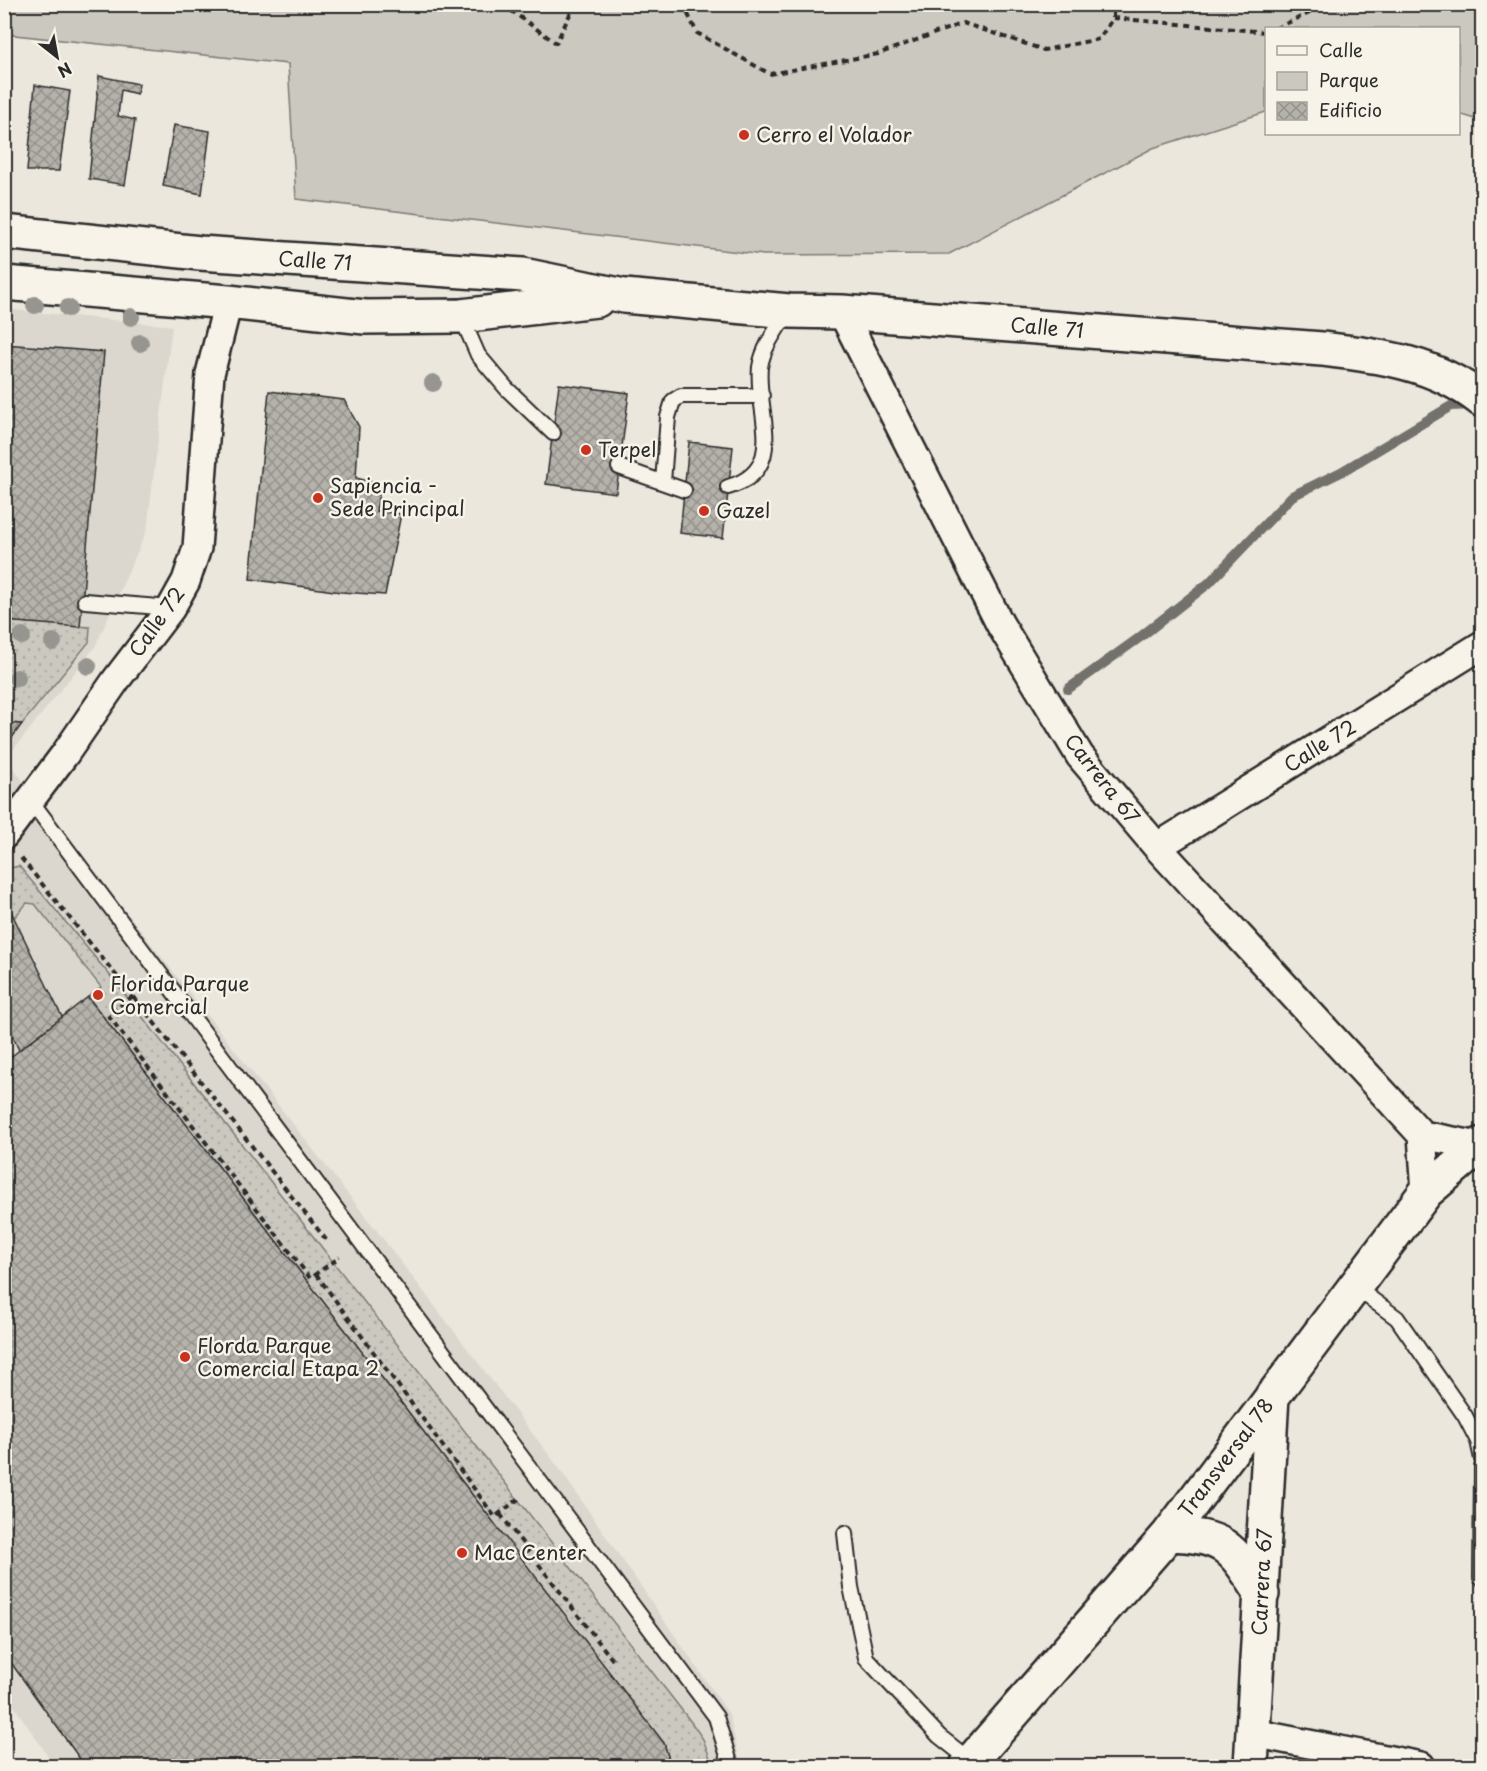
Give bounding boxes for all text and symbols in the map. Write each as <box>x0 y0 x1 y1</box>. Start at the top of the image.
north arrow <box>27 27 87 87</box>
legend <box>1265 27 1460 135</box>
text: Calle <box>1319 36 1363 63</box>
text: N <box>54 57 77 84</box>
text: Parque <box>1319 66 1379 93</box>
text: Edificio <box>1319 96 1382 123</box>
place label: Cerro el Volador <box>756 119 913 149</box>
marker: Cerro el Volador <box>737 128 751 142</box>
street label: Calle 71 <box>277 242 353 278</box>
street label: Calle 71 <box>1009 309 1085 345</box>
place label: Terpel <box>598 434 656 464</box>
marker: Terpel <box>579 443 593 457</box>
place label: Sapiencia - Sede Principal <box>330 470 465 523</box>
marker: Sapiencia - Sede Principal <box>311 491 325 505</box>
place label: Gazel <box>716 495 770 525</box>
marker: Gazel <box>697 504 711 518</box>
street label: Calle 72 <box>121 580 191 663</box>
street label: Calle 72 <box>1278 711 1361 779</box>
street label: Carrera 67 <box>1058 727 1148 830</box>
place label: Florida Parque Comercial <box>110 968 249 1021</box>
marker: Florida Parque Comercial <box>91 988 105 1002</box>
place label: Florda Parque Comercial Etapa 2 <box>197 1330 379 1383</box>
marker: Florda Parque Comercial Etapa 2 <box>178 1350 192 1364</box>
street label: Transversal 78 <box>1170 1391 1280 1523</box>
street label: Carrera 67 <box>1243 1528 1279 1636</box>
place label: Mac Center <box>474 1537 587 1567</box>
marker: Mac Center <box>455 1546 469 1560</box>

